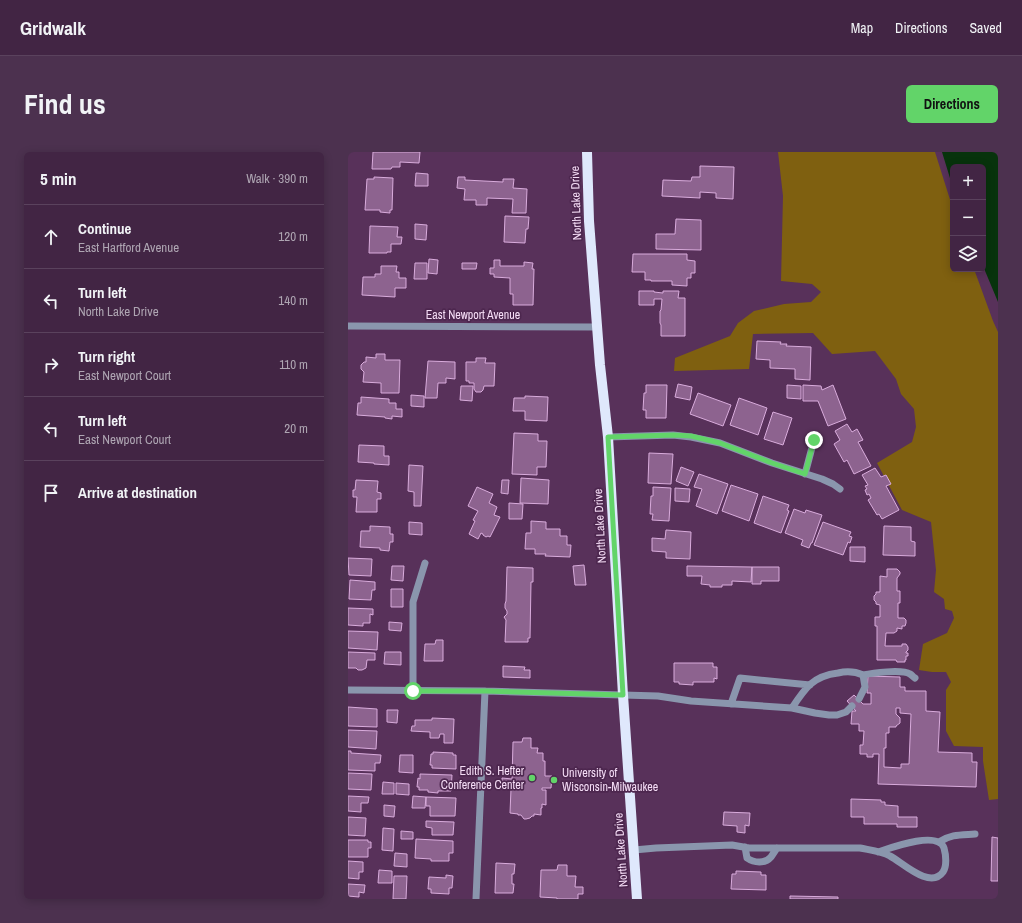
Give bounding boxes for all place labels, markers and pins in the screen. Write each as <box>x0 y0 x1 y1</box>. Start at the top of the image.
place label: Edith S. Hefter Conference Center <box>441 763 525 793</box>
place label: University of Wisconsin-Milwaukee <box>562 765 658 795</box>
marker: Edith S. Hefter Conference Center <box>527 773 537 783</box>
marker: University of Wisconsin-Milwaukee <box>549 775 559 785</box>

